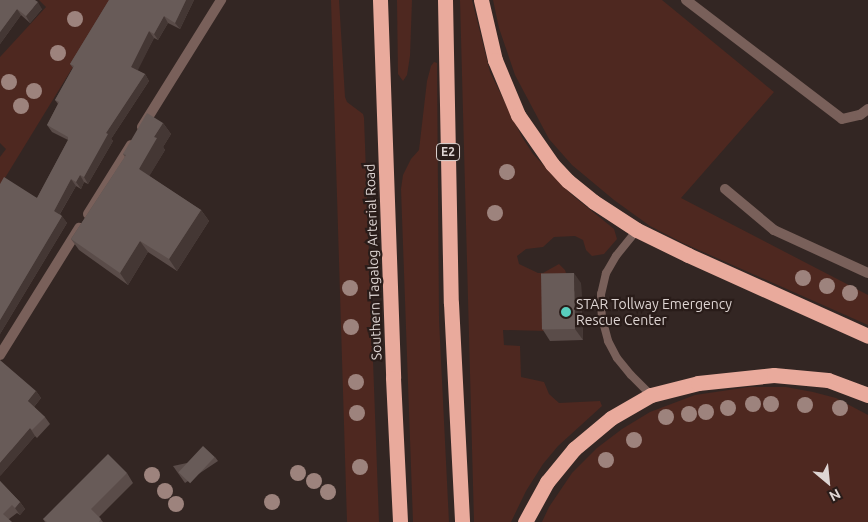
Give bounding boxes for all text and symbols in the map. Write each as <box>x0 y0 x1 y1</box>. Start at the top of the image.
road number: E2 <box>436 142 460 162</box>
street label: Southern Tagalog Arterial Road <box>361 163 385 361</box>
place label: STAR Tollway Emergency Rescue Center <box>576 296 732 328</box>
marker: STAR Tollway Emergency Rescue Center <box>560 306 572 318</box>
north arrow <box>803 457 853 507</box>
text: N <box>827 486 843 505</box>

